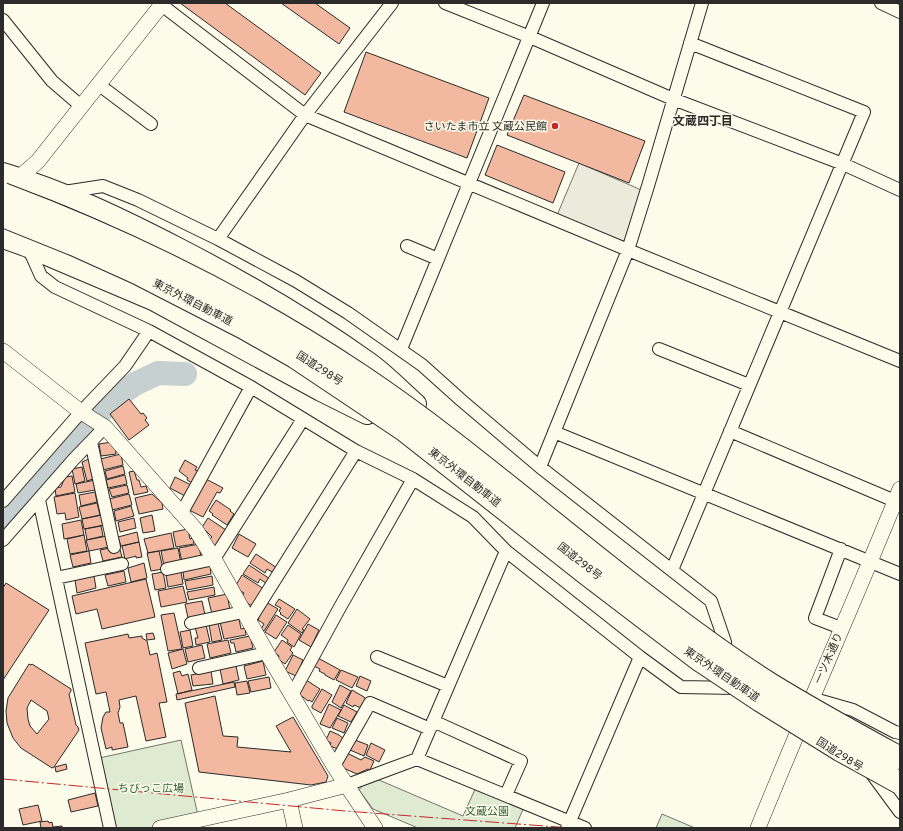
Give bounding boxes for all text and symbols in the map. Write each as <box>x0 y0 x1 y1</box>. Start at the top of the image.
district label: 文蔵四丁目 <box>673 114 733 130</box>
place label: さいたま市立 文蔵公民館 <box>424 120 547 134</box>
marker: さいたま市立 文蔵公民館 <box>550 121 560 131</box>
street label: 東京外環自動車道 <box>150 277 235 329</box>
street label: 国道298号 <box>293 349 346 389</box>
street label: 東京外環自動車道 <box>425 445 503 510</box>
street label: 国道298号 <box>554 540 605 584</box>
street label: 一ツ木通り <box>811 630 846 686</box>
street label: 東京外環自動車道 <box>681 644 762 705</box>
street label: 国道298号 <box>813 735 866 775</box>
park label: ちびっこ広場 <box>118 782 184 796</box>
park label: 文蔵公園 <box>465 805 509 819</box>

